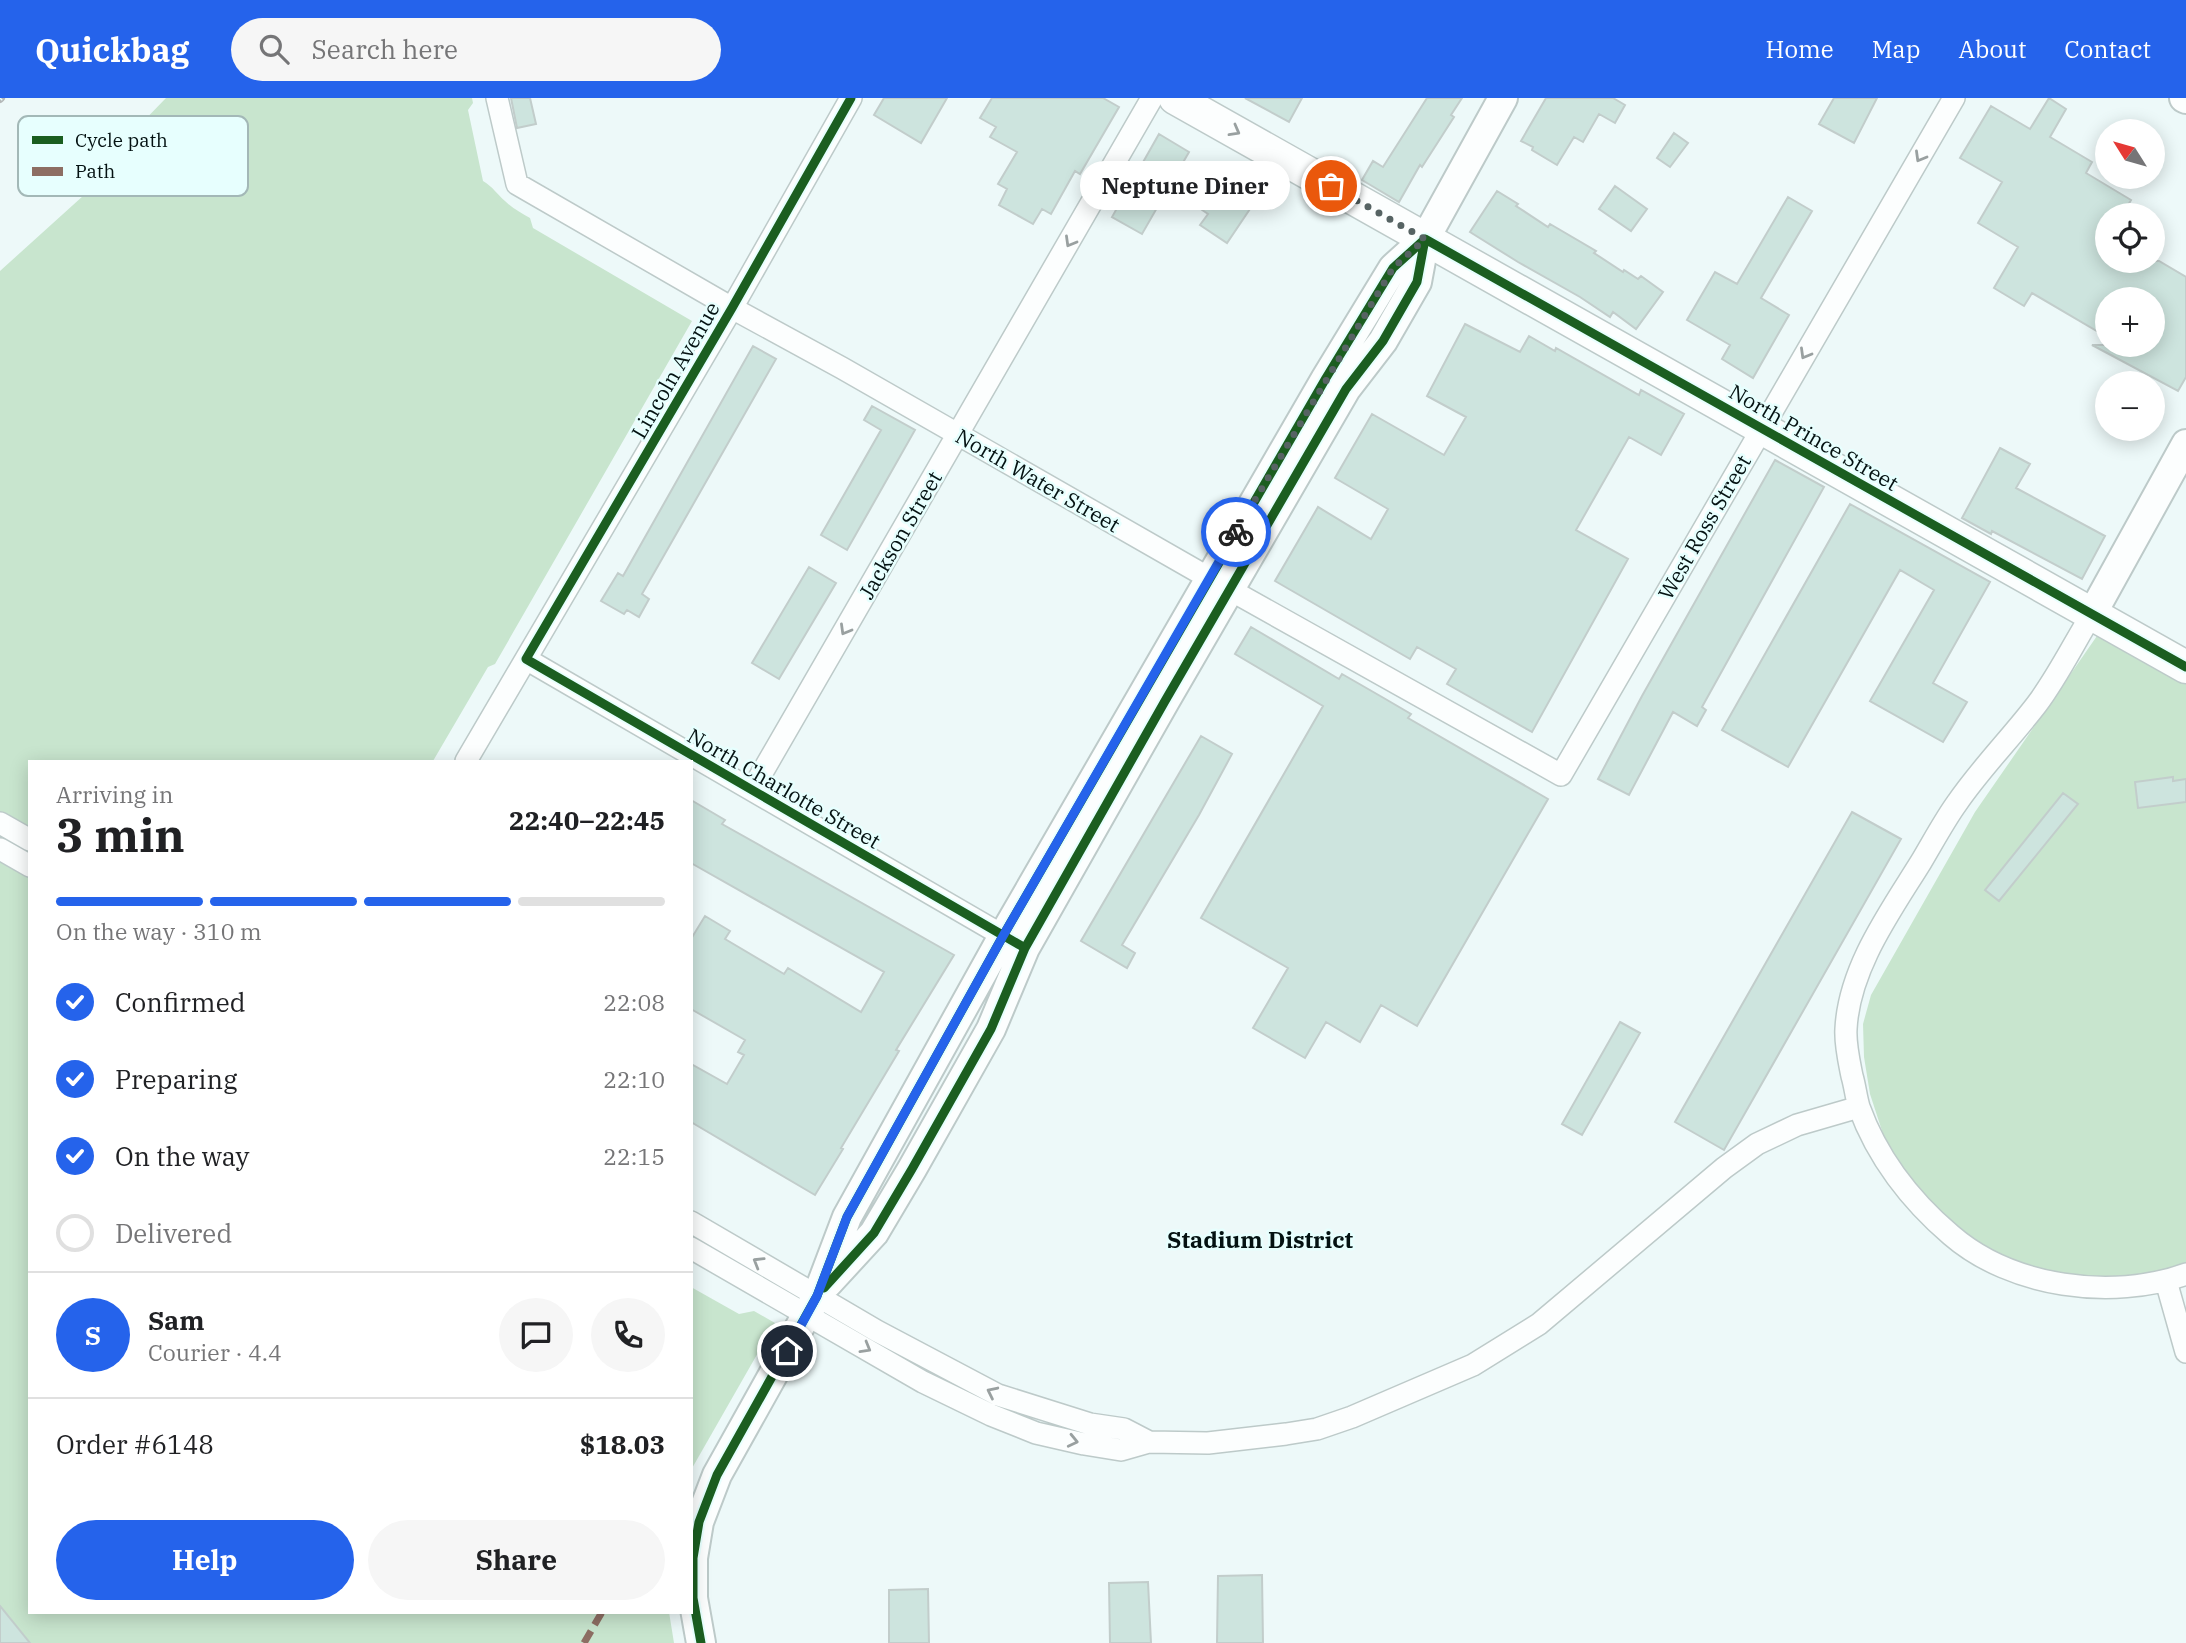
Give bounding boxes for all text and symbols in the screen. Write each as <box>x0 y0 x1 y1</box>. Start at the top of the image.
search box <box>231 18 721 81</box>
text: Quickbag <box>35 28 189 71</box>
icon: search <box>255 30 293 68</box>
text: Search here <box>311 32 458 66</box>
text: Home <box>1766 33 1834 65</box>
text: Map <box>1872 33 1920 65</box>
text: About <box>1958 33 2026 65</box>
text: Contact <box>2064 33 2151 65</box>
legend <box>18 116 248 196</box>
north arrow <box>2095 119 2165 189</box>
map controls <box>2095 119 2165 441</box>
one-way arrow <box>1228 123 1240 136</box>
text: Cycle path <box>75 128 168 152</box>
one-way arrow <box>1915 150 1928 162</box>
pin <box>1301 156 1361 216</box>
text: Path <box>75 159 115 183</box>
callout: Neptune Diner <box>1079 162 1289 210</box>
icon: bag <box>1312 167 1350 205</box>
text: Neptune Diner <box>1101 170 1269 200</box>
button: locate <box>2095 203 2165 273</box>
one-way arrow <box>1065 235 1078 248</box>
button: + <box>2095 287 2165 357</box>
street label: Lincoln Avenue <box>625 297 725 443</box>
one-way arrow <box>1800 346 1813 359</box>
button: − <box>2095 371 2165 441</box>
street label: North Prince Street <box>1724 377 1904 497</box>
street label: North Water Street <box>951 422 1125 538</box>
street label: West Ross Street <box>1651 449 1757 605</box>
street label: Jackson Street <box>852 466 948 604</box>
courier <box>1201 497 1271 567</box>
icon: bike <box>1217 513 1255 551</box>
one-way arrow <box>840 623 853 635</box>
street label: North Charlotte Street <box>682 721 886 855</box>
text: Arriving in <box>56 779 173 809</box>
text: 22:40–22:45 <box>509 803 665 837</box>
text: 3 min <box>56 805 185 865</box>
text: On the way · 310 m <box>56 916 262 946</box>
icon: check <box>56 983 94 1021</box>
text: Confirmed <box>115 985 246 1019</box>
text: 22:08 <box>603 987 665 1017</box>
icon: check <box>56 1060 94 1098</box>
text: Preparing <box>115 1062 237 1096</box>
text: 22:10 <box>603 1064 665 1094</box>
icon: check <box>56 1137 94 1175</box>
text: On the way <box>115 1139 249 1173</box>
text: 22:15 <box>603 1141 665 1171</box>
text: Delivered <box>115 1216 232 1250</box>
district label: Stadium District <box>1167 1224 1353 1254</box>
one-way arrow <box>753 1257 766 1270</box>
button: chat <box>499 1298 573 1372</box>
button: phone <box>591 1298 665 1372</box>
text: Sam <box>148 1303 204 1337</box>
text: S <box>85 1318 101 1352</box>
pin <box>757 1321 817 1381</box>
icon: home <box>768 1332 806 1370</box>
text: Courier · 4.4 <box>148 1337 282 1367</box>
one-way arrow <box>859 1340 872 1353</box>
one-way arrow <box>987 1386 999 1400</box>
text: Order #6148 <box>56 1427 214 1461</box>
text: $18.03 <box>580 1427 665 1461</box>
one-way arrow <box>1066 1433 1078 1447</box>
button: Help <box>56 1520 354 1600</box>
button: Share <box>368 1520 665 1600</box>

